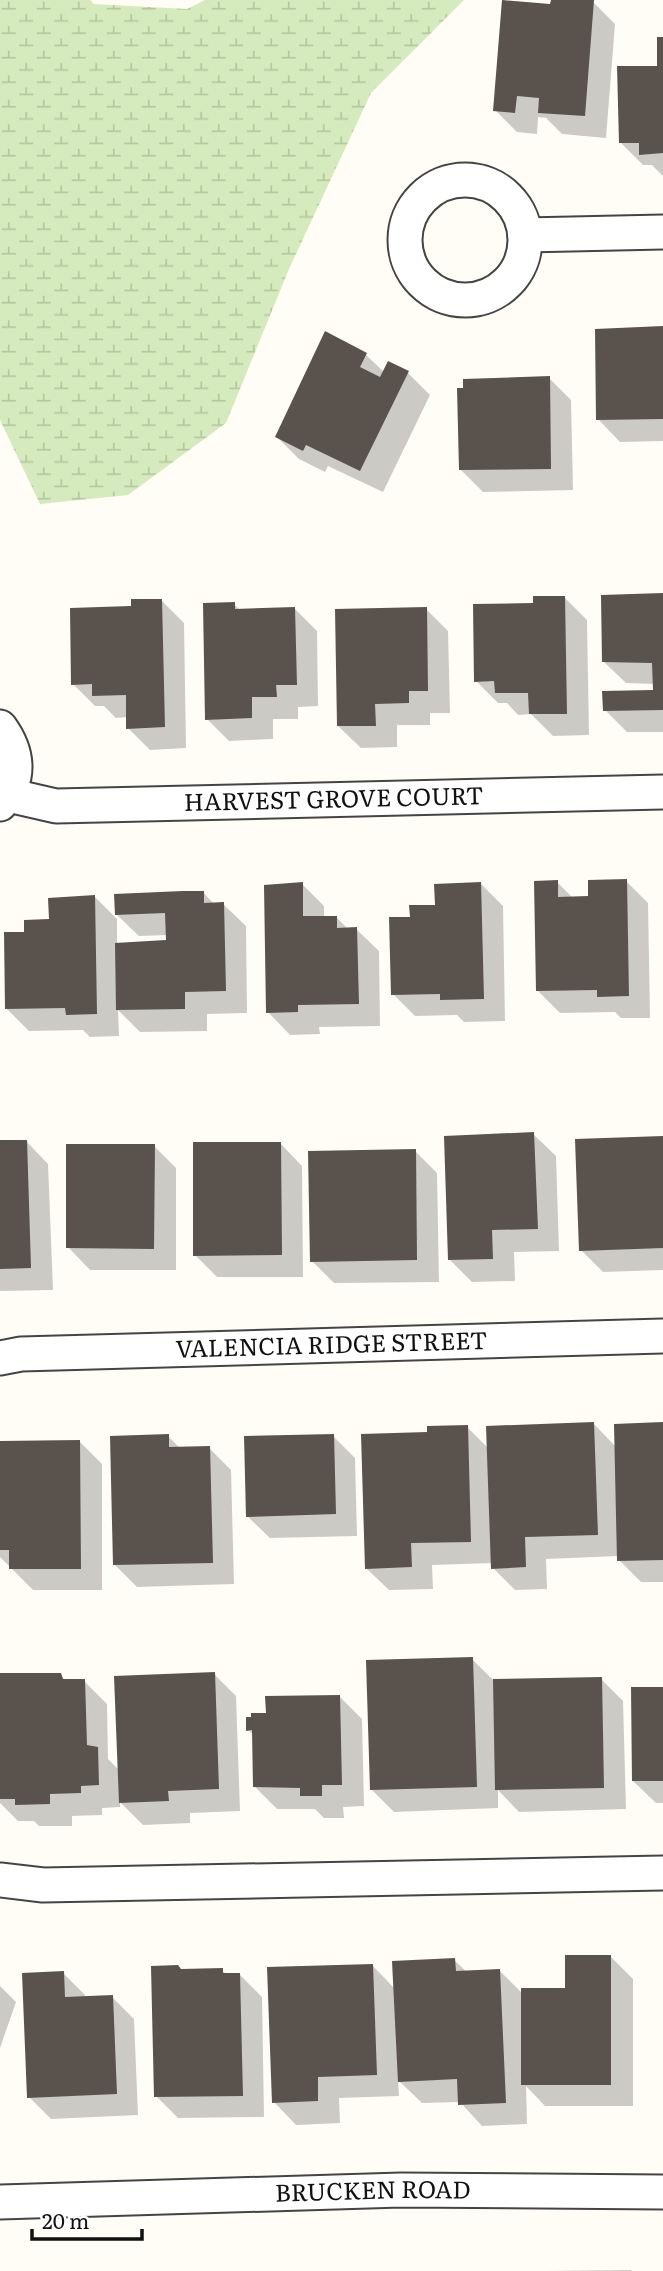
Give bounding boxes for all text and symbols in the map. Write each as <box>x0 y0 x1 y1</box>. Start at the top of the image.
street label: HARVEST GROVE COURT <box>183 776 484 818</box>
street label: VALENCIA RIDGE STREET <box>175 1321 488 1365</box>
street label: BRUCKEN ROAD <box>274 2170 471 2209</box>
scale bar <box>32 2198 142 2242</box>
text: 20 m <box>42 2204 89 2235</box>

